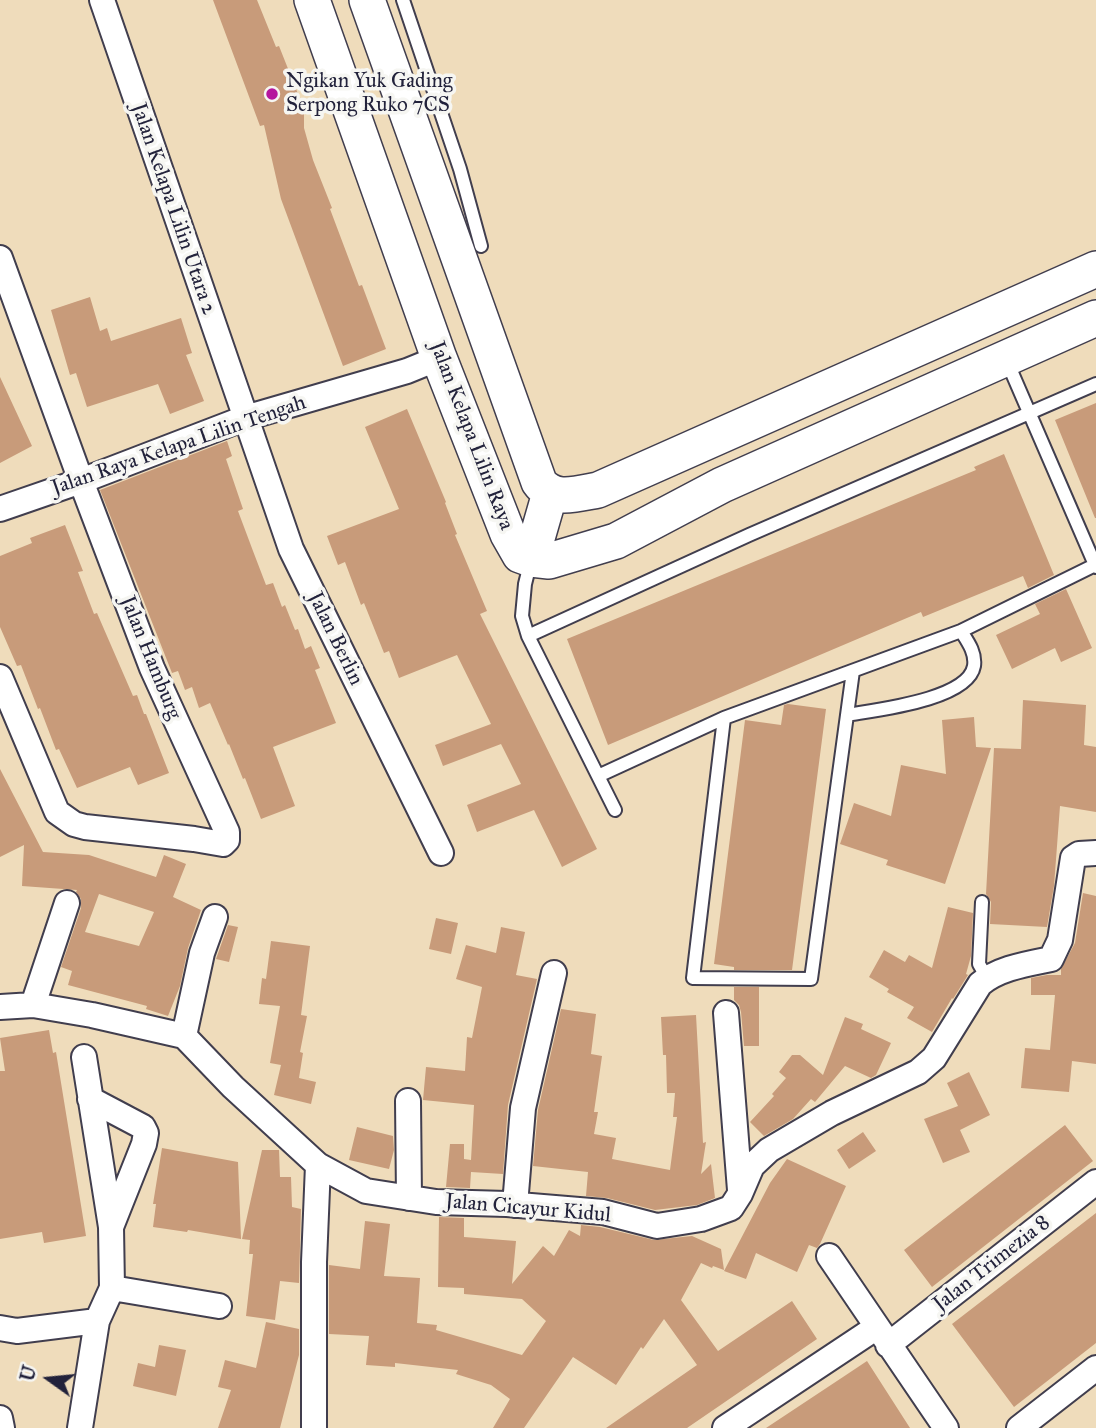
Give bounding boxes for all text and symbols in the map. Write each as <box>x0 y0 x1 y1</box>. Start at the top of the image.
place label: Ngikan Yuk Gading Serpong Ruko 7CS <box>286 69 453 119</box>
marker: Ngikan Yuk Gading Serpong Ruko 7CS <box>264 86 280 102</box>
street label: Jalan Kelapa Lilin Utara 2 <box>125 100 221 318</box>
street label: Jalan Kelapa Lilin Raya <box>423 338 519 534</box>
street label: Jalan Raya Kelapa Lilin Tengah <box>48 391 310 501</box>
street label: Jalan Berlin <box>302 588 368 690</box>
street label: Jalan Hamburg <box>114 593 186 723</box>
street label: Jalan Cicayur Kidul <box>444 1189 612 1229</box>
street label: Jalan Trimezia 8 <box>929 1211 1055 1317</box>
north arrow <box>14 1344 84 1414</box>
text: U <box>15 1363 41 1384</box>

